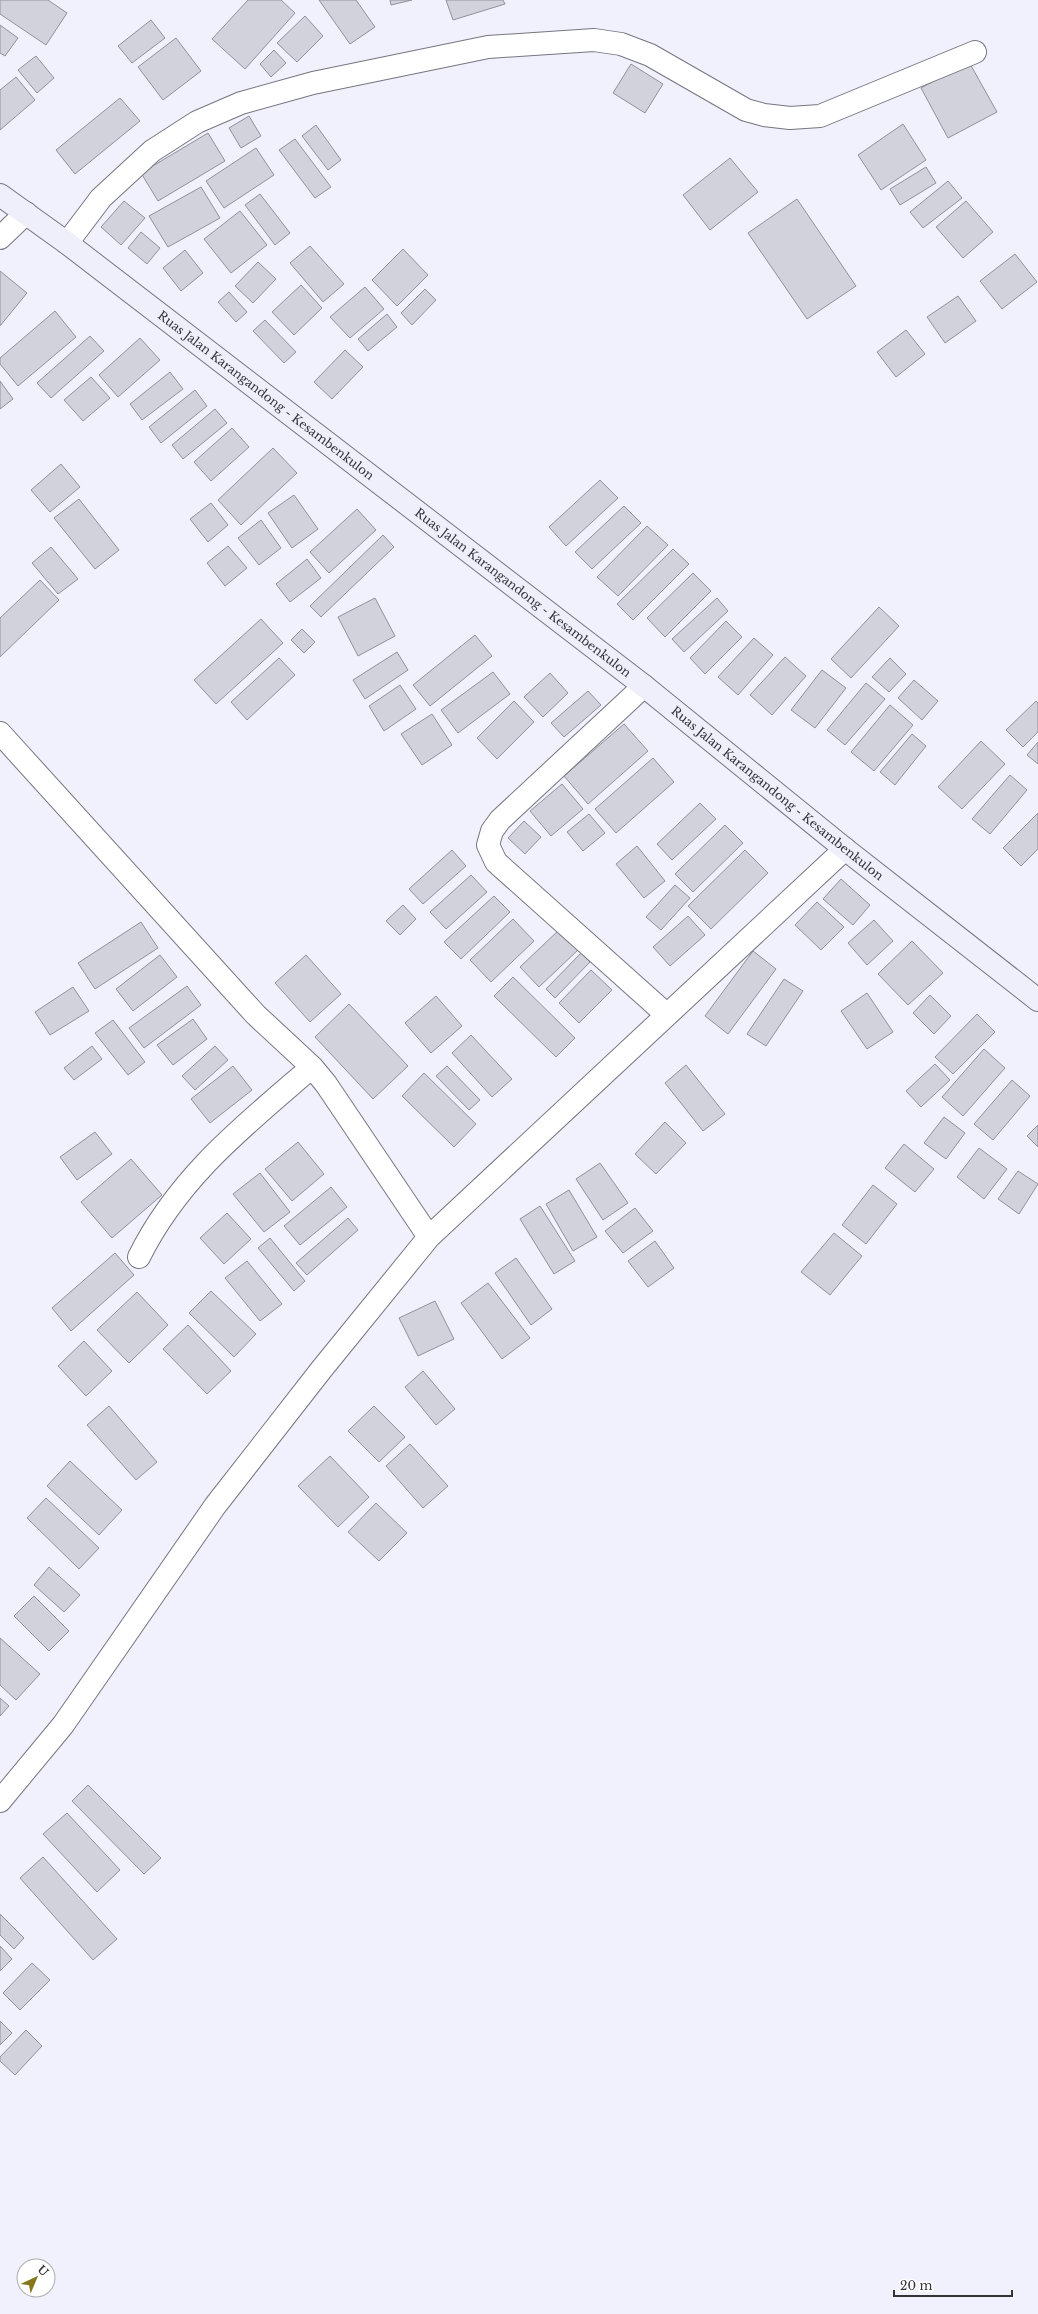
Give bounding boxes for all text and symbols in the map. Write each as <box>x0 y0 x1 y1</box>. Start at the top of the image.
street label: Ruas Jalan Karangandong - Kesambenkulon <box>155 307 377 483</box>
street label: Ruas Jalan Karangandong - Kesambenkulon <box>412 505 634 680</box>
street label: Ruas Jalan Karangandong - Kesambenkulon <box>668 703 887 883</box>
north arrow <box>16 2258 56 2298</box>
text: U <box>35 2262 52 2279</box>
scale bar <box>894 2272 1012 2298</box>
text: 20 m <box>900 2278 932 2293</box>

